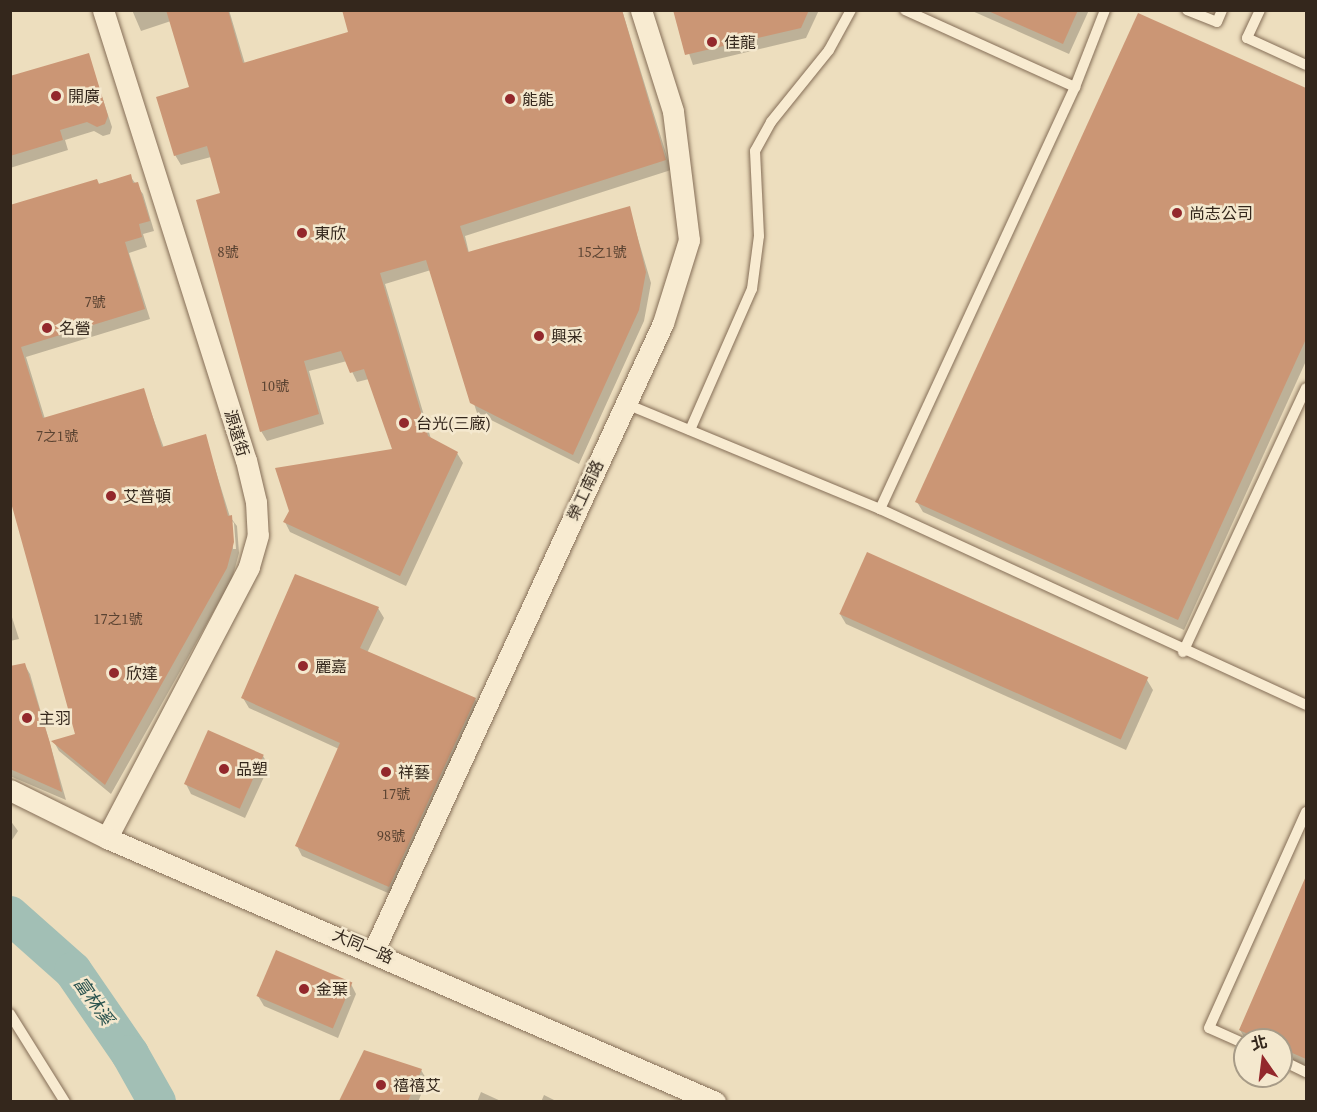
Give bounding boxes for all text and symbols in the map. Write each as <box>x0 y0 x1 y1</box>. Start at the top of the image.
place label: 佳龍 <box>724 32 756 52</box>
marker: 佳龍 <box>705 35 719 49</box>
place label: 開廣 <box>68 86 100 106</box>
marker: 開廣 <box>49 89 63 103</box>
place label: 能能 <box>522 89 554 109</box>
marker: 能能 <box>503 92 517 106</box>
place label: 尚志公司 <box>1189 203 1253 223</box>
marker: 尚志公司 <box>1170 206 1184 220</box>
place label: 東欣 <box>314 223 346 243</box>
marker: 東欣 <box>295 226 309 240</box>
house number: 8號 <box>218 244 238 260</box>
house number: 15之1號 <box>578 244 626 260</box>
house number: 7號 <box>85 294 105 310</box>
place label: 名營 <box>59 318 91 338</box>
marker: 名營 <box>40 321 54 335</box>
place label: 興采 <box>551 326 583 346</box>
marker: 興采 <box>532 329 546 343</box>
house number: 10號 <box>261 378 289 394</box>
street label: 源遠街 <box>221 407 253 459</box>
place label: 台光(三廠) <box>416 413 491 433</box>
marker: 台光(三廠) <box>397 416 411 430</box>
house number: 7之1號 <box>36 428 78 444</box>
street label: 榮工南路 <box>563 457 607 523</box>
place label: 艾普頓 <box>123 486 171 506</box>
marker: 艾普頓 <box>104 489 118 503</box>
house number: 17之1號 <box>94 611 142 627</box>
place label: 麗嘉 <box>315 656 347 676</box>
marker: 麗嘉 <box>296 659 310 673</box>
place label: 欣達 <box>126 663 158 683</box>
marker: 欣達 <box>107 666 121 680</box>
place label: 主羽 <box>39 708 71 728</box>
marker: 主羽 <box>20 711 34 725</box>
place label: 品塑 <box>236 759 268 779</box>
marker: 品塑 <box>217 762 231 776</box>
place label: 祥藝 <box>398 762 430 782</box>
marker: 祥藝 <box>379 765 393 779</box>
house number: 17號 <box>382 786 410 802</box>
house number: 98號 <box>377 828 405 844</box>
street label: 大同一路 <box>330 925 396 967</box>
water label: 富林溪 <box>69 973 117 1029</box>
place label: 金葉 <box>316 979 348 999</box>
marker: 金葉 <box>297 982 311 996</box>
north arrow <box>1233 1028 1293 1088</box>
text: 北 <box>1249 1030 1270 1055</box>
place label: 禧禧艾 <box>393 1075 441 1095</box>
marker: 禧禧艾 <box>374 1078 388 1092</box>

